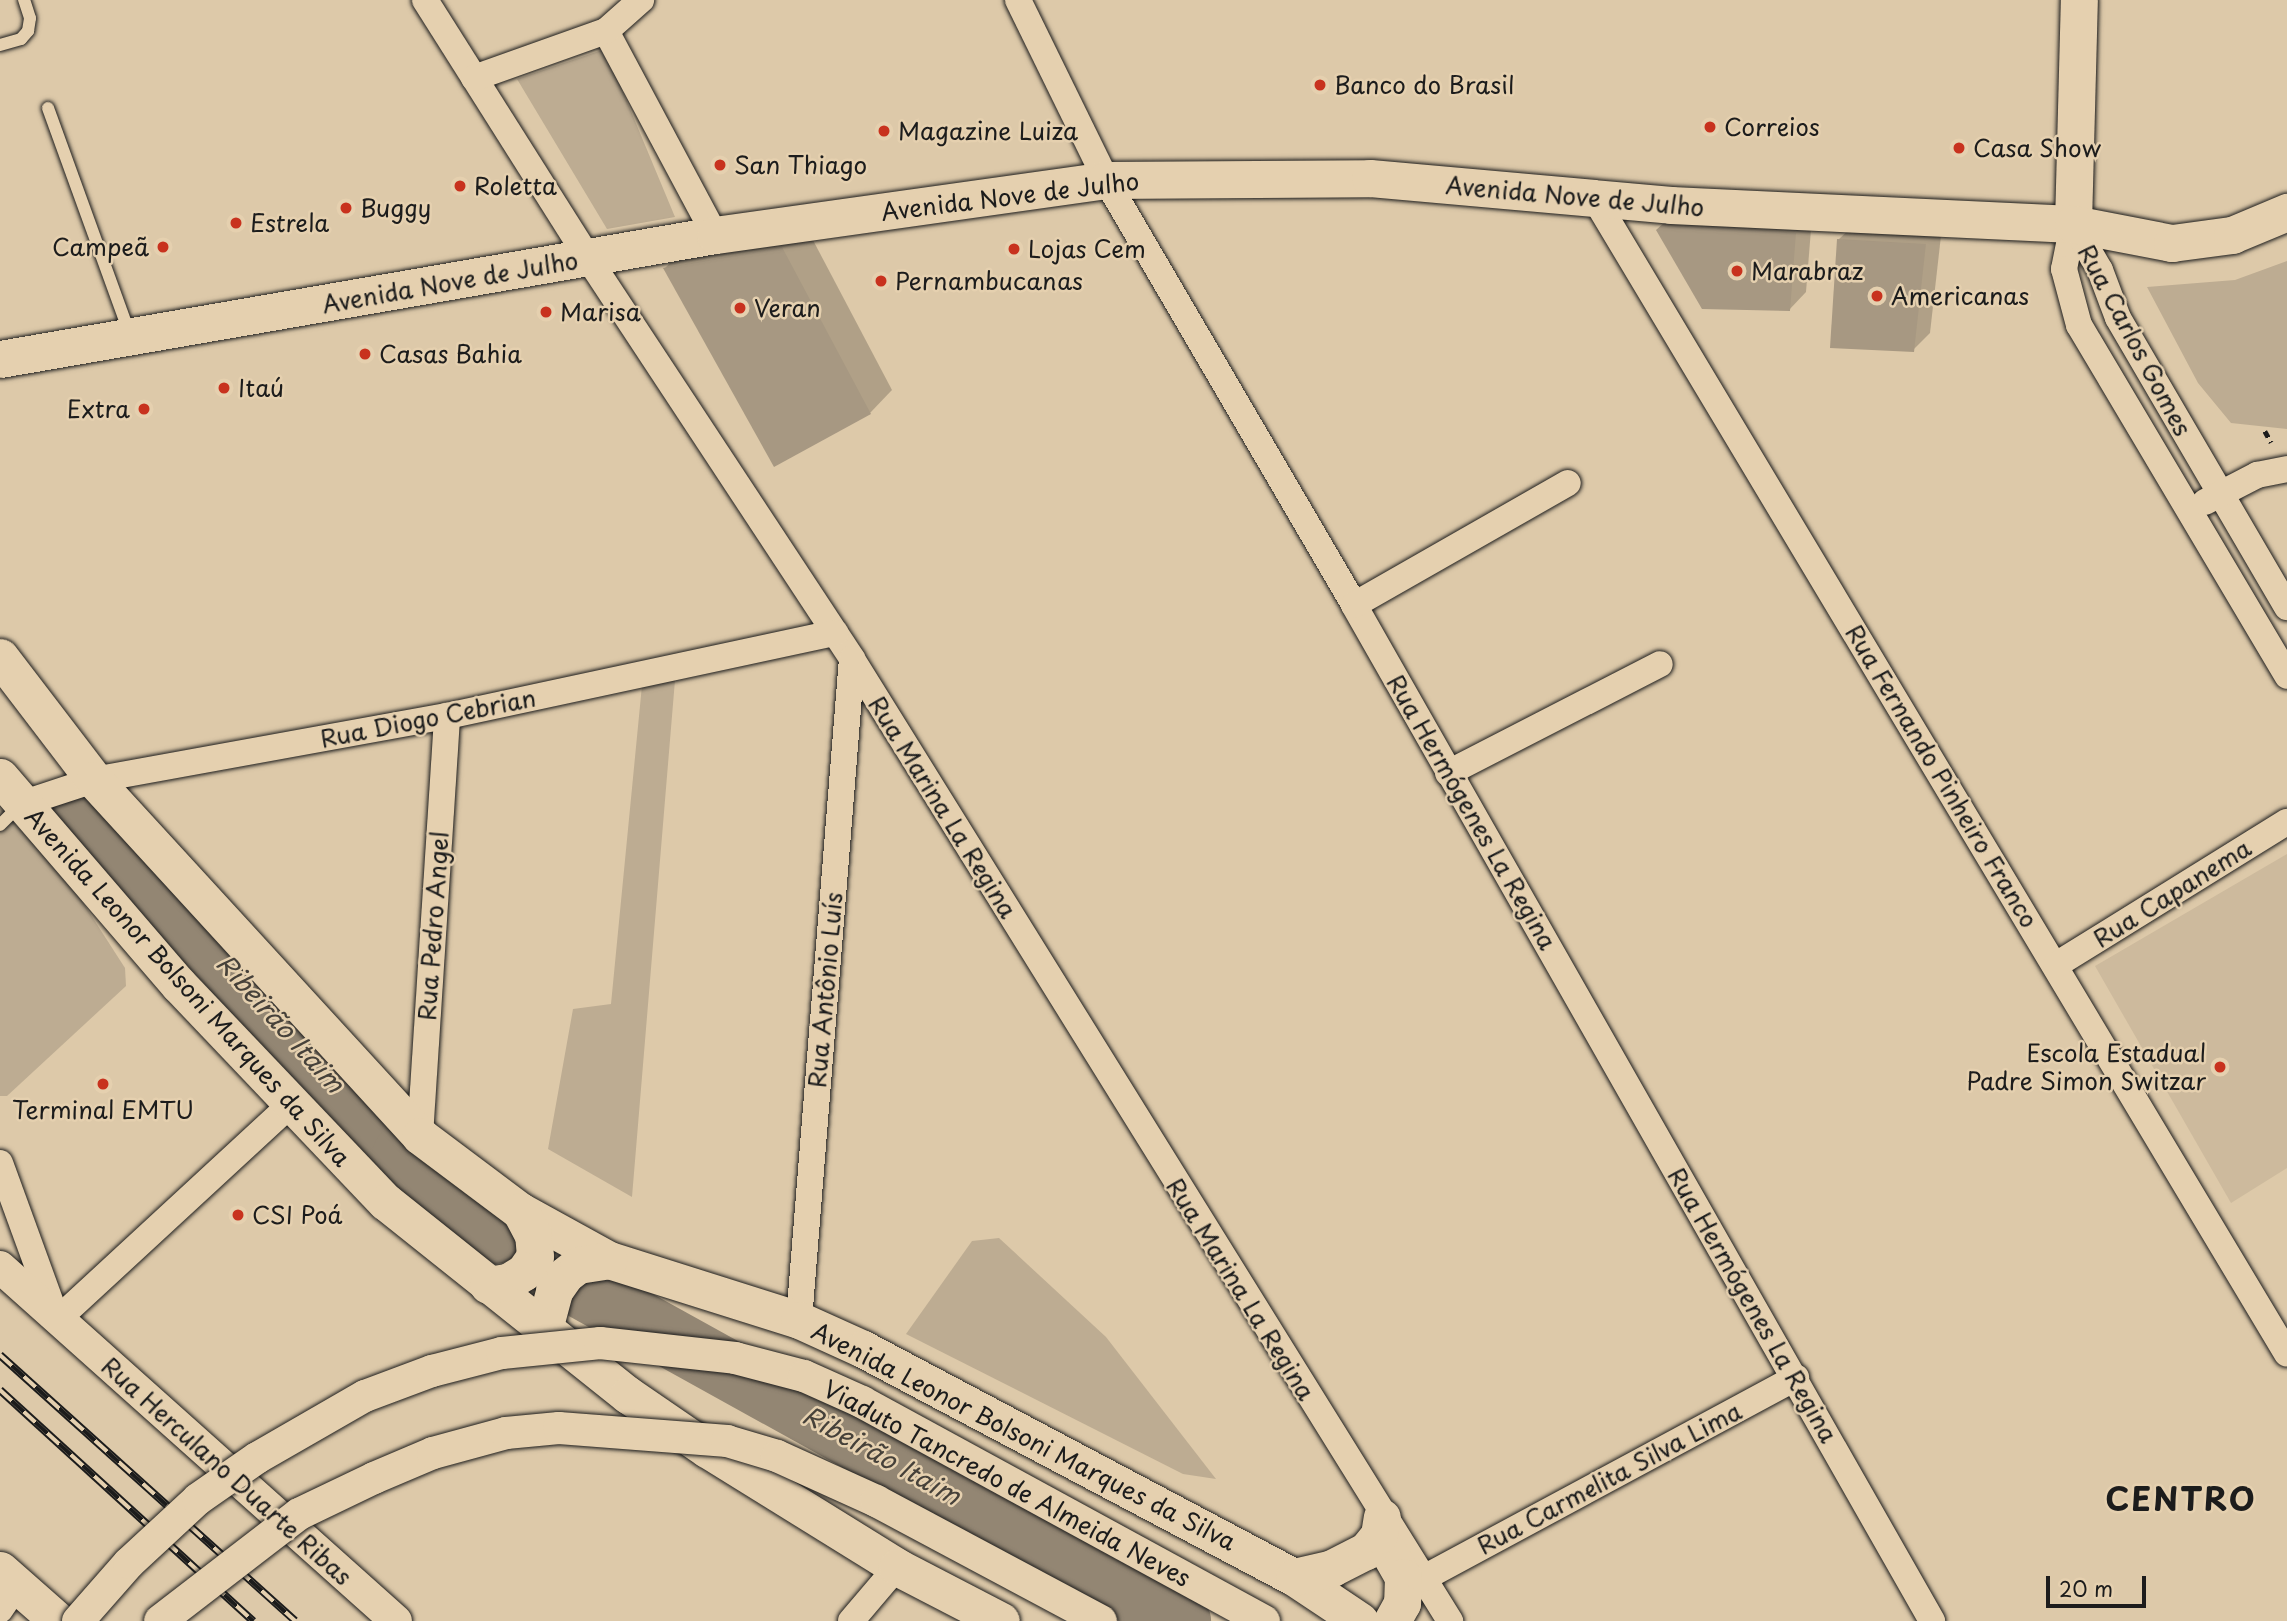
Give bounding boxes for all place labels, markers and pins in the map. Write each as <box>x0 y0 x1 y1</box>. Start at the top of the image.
place label: Banco do Brasil <box>1334 71 1515 99</box>
marker: Banco do Brasil <box>1312 77 1328 93</box>
place label: Correios <box>1724 113 1820 141</box>
place label: Magazine Luiza <box>898 117 1078 145</box>
marker: Correios <box>1702 119 1718 135</box>
marker: Magazine Luiza <box>876 123 892 139</box>
place label: Casa Show <box>1973 134 2102 162</box>
marker: Casa Show <box>1951 140 1967 156</box>
place label: San Thiago <box>734 151 864 179</box>
marker: San Thiago <box>712 157 728 173</box>
place label: Roletta <box>474 172 557 200</box>
marker: Roletta <box>452 178 468 194</box>
place label: Buggy <box>360 194 431 222</box>
marker: Buggy <box>338 200 354 216</box>
place label: Estrela <box>250 209 329 237</box>
marker: Estrela <box>228 215 244 231</box>
place label: Campeã <box>52 233 149 261</box>
place label: Lojas Cem <box>1028 235 1147 263</box>
marker: Campeã <box>155 239 171 255</box>
marker: Lojas Cem <box>1006 241 1022 257</box>
place label: Marabraz <box>1751 257 1863 285</box>
marker: Marabraz <box>1729 263 1745 279</box>
place label: Pernambucanas <box>895 267 1083 295</box>
marker: Pernambucanas <box>873 273 889 289</box>
place label: Americanas <box>1891 282 2029 310</box>
marker: Americanas <box>1869 288 1885 304</box>
place label: Veran <box>754 294 821 322</box>
place label: Marisa <box>560 298 641 326</box>
marker: Veran <box>732 300 748 316</box>
marker: Marisa <box>538 304 554 320</box>
place label: Casas Bahia <box>379 340 523 368</box>
marker: Casas Bahia <box>357 346 373 362</box>
place label: Itaú <box>238 374 284 402</box>
marker: Itaú <box>216 380 232 396</box>
place label: Extra <box>67 395 130 423</box>
marker: Extra <box>136 401 152 417</box>
place label: Escola Estadual Padre Simon Switzar <box>1969 1039 2206 1095</box>
marker: Escola Estadual Padre Simon Switzar <box>2212 1059 2228 1075</box>
marker: Terminal EMTU <box>95 1076 111 1092</box>
place label: Terminal EMTU <box>11 1096 195 1124</box>
place label: CSI Poá <box>252 1201 342 1229</box>
marker: CSI Poá <box>230 1207 246 1223</box>

